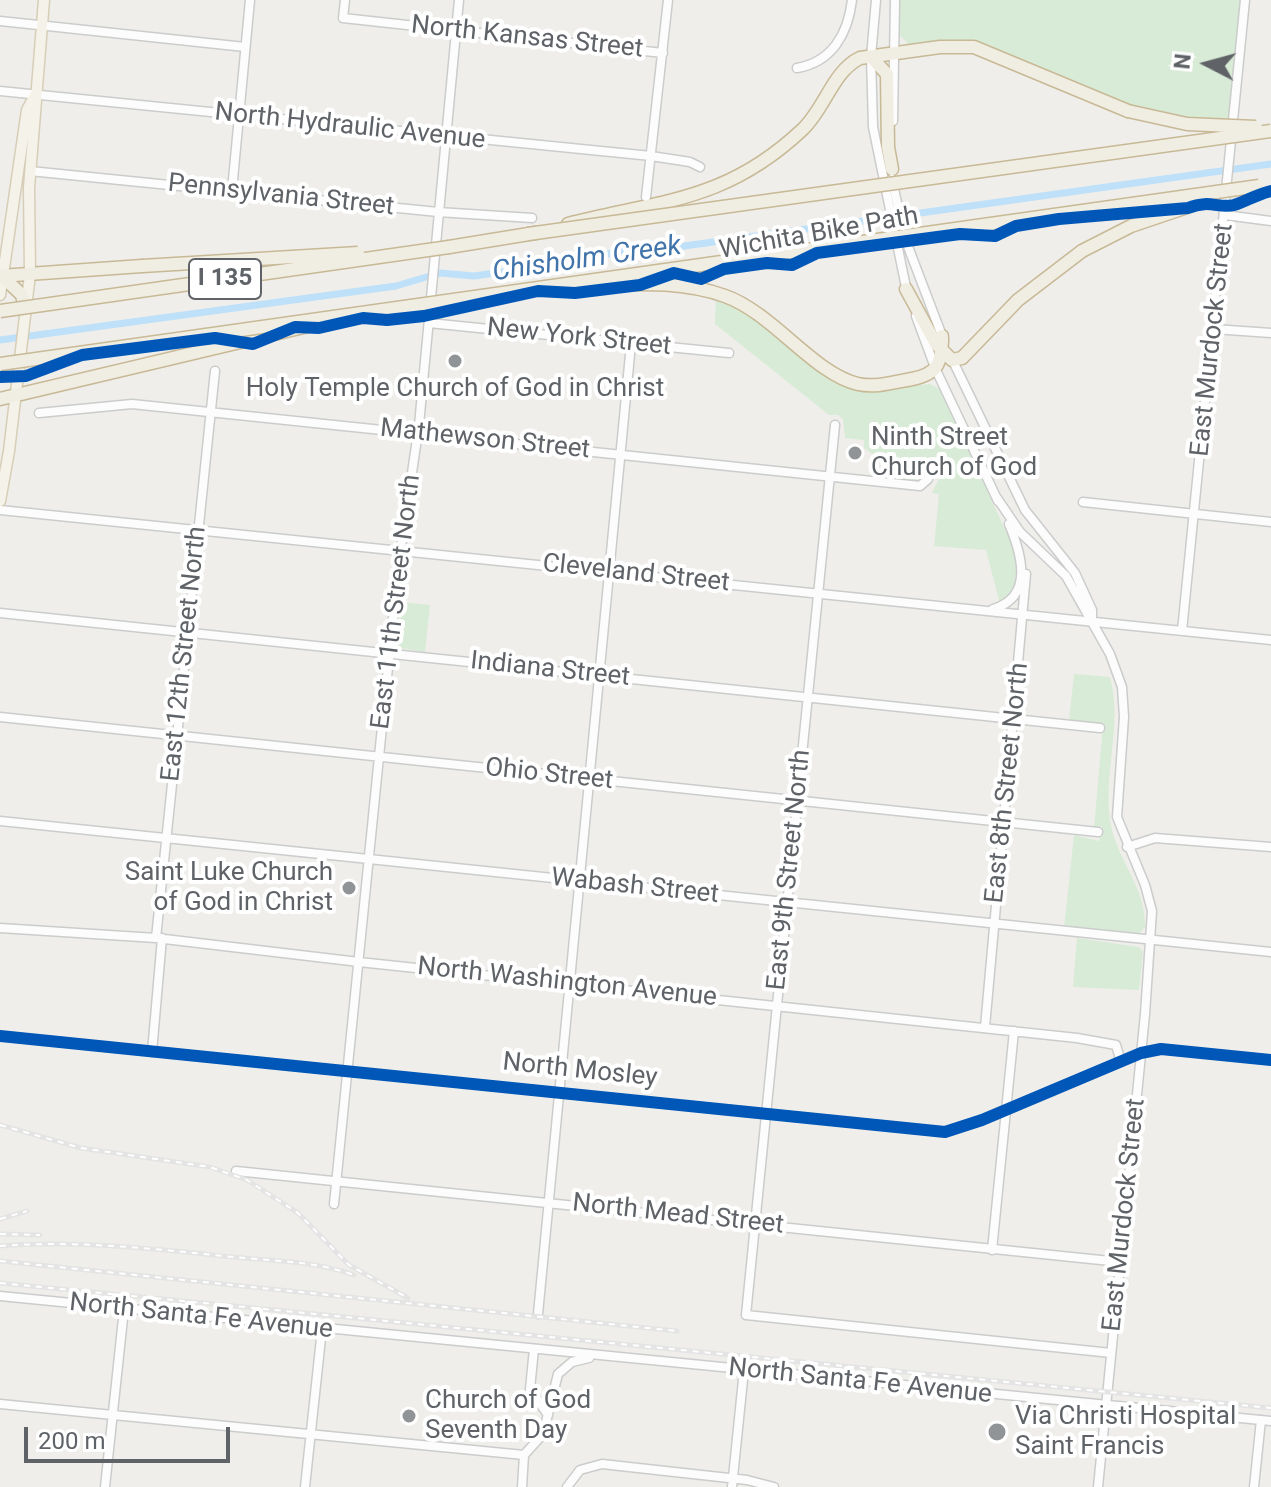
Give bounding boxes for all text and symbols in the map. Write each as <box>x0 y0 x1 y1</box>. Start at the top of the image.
street label: North Kansas Street <box>410 10 644 66</box>
north arrow <box>1167 24 1247 104</box>
text: N <box>1169 52 1196 70</box>
street label: North Hydraulic Avenue <box>213 97 487 157</box>
street label: Pennsylvania Street <box>166 169 396 223</box>
street label: Wichita Bike Path <box>717 201 921 267</box>
street label: East Murdock Street <box>1185 222 1241 458</box>
water label: Chisholm Creek <box>490 230 684 290</box>
road number: I 135 <box>189 259 261 299</box>
street label: New York Street <box>485 313 673 363</box>
marker: Holy Temple Church of God in Christ <box>446 352 464 370</box>
place label: Holy Temple Church of God in Christ <box>246 373 664 405</box>
street label: Mathewson Street <box>379 413 591 467</box>
place label: Ninth Street Church of God <box>871 422 1037 484</box>
marker: Ninth Street Church of God <box>846 444 864 462</box>
street label: East 11th Street North <box>366 473 428 731</box>
street label: East 12th Street North <box>156 525 214 783</box>
street label: Cleveland Street <box>541 549 731 599</box>
street label: Indiana Street <box>469 646 631 694</box>
street label: East 8th Street North <box>980 661 1036 905</box>
street label: East 9th Street North <box>762 748 818 992</box>
street label: Ohio Street <box>484 753 614 797</box>
place label: Saint Luke Church of God in Christ <box>125 857 333 918</box>
street label: Wabash Street <box>550 863 720 911</box>
marker: Saint Luke Church of God in Christ <box>340 879 358 897</box>
street label: North Washington Avenue <box>416 952 718 1014</box>
street label: North Mosley <box>501 1047 659 1095</box>
street label: East Murdock Street <box>1097 1097 1153 1333</box>
street label: North Mead Street <box>571 1188 785 1242</box>
street label: North Santa Fe Avenue <box>68 1288 334 1346</box>
street label: North Santa Fe Avenue <box>727 1353 993 1411</box>
place label: Church of God Seventh Day <box>425 1385 591 1446</box>
place label: Via Christi Hospital Saint Francis <box>1015 1401 1236 1462</box>
marker: Church of God Seventh Day <box>400 1407 418 1425</box>
scale bar <box>28 1411 234 1461</box>
marker: Via Christi Hospital Saint Francis <box>986 1421 1008 1443</box>
text: 200 m <box>38 1427 105 1455</box>

